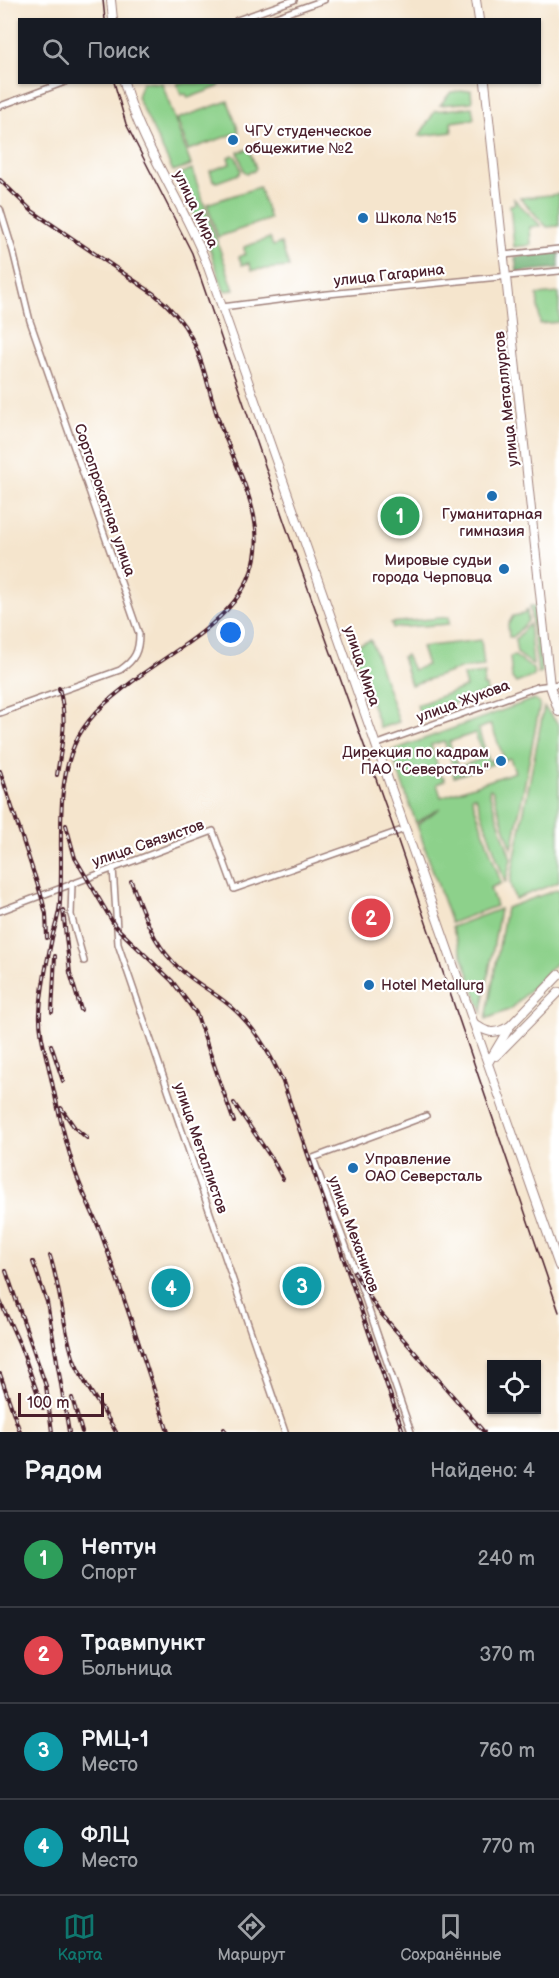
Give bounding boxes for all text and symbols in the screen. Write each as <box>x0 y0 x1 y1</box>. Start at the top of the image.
search box <box>18 18 541 84</box>
icon: search <box>39 35 72 68</box>
text: Поиск <box>87 38 150 65</box>
place label: ЧГУ студенческое общежитие №2 <box>245 122 372 158</box>
marker: ЧГУ студенческое общежитие №2 <box>226 133 240 147</box>
street label: улица Мира <box>169 167 223 251</box>
place label: Школа №15 <box>375 209 457 228</box>
marker: Школа №15 <box>356 211 370 225</box>
street label: улица Гагарина <box>333 260 445 291</box>
street label: улица Металлургов <box>490 330 523 467</box>
street label: Сортопрокатная улица <box>69 421 140 579</box>
marker: Гуманитарная гимназия <box>485 489 499 503</box>
pin: 1 <box>380 494 420 538</box>
place label: Гуманитарная гимназия <box>442 505 542 541</box>
place label: Мировые судьи города Черповца <box>372 551 492 587</box>
marker: Мировые судьи города Черповца <box>497 562 511 576</box>
your location <box>216 618 245 647</box>
street label: улица Мира <box>339 623 384 709</box>
street label: улица Жукова <box>414 676 513 727</box>
place label: Дирекция по кадрам ПАО "Северсталь" <box>342 743 489 779</box>
marker: Дирекция по кадрам ПАО "Северсталь" <box>494 754 508 768</box>
street label: улица Связистов <box>90 815 207 872</box>
pin: 2 <box>352 896 391 940</box>
place label: Hotel Metallurg <box>381 976 484 995</box>
marker: Hotel Metallurg <box>362 978 376 992</box>
street label: улица Металлистов <box>169 1080 232 1216</box>
place label: Управление OAO Северсталь <box>365 1150 483 1186</box>
marker: Управление OAO Северсталь <box>346 1161 360 1175</box>
street label: улица Механиков <box>324 1173 383 1295</box>
pin: 3 <box>282 1264 322 1308</box>
pin: 4 <box>152 1266 190 1310</box>
map controls <box>487 1360 541 1414</box>
button: locate <box>487 1360 541 1414</box>
scale bar <box>18 1390 104 1418</box>
text: 100 m <box>27 1394 70 1413</box>
text: Рядом <box>24 1456 102 1487</box>
text: Найдено: 4 <box>430 1459 535 1483</box>
text: Нептун <box>81 1534 157 1561</box>
text: 1 <box>39 1547 48 1571</box>
text: 240 m <box>478 1547 535 1571</box>
text: Спорт <box>81 1561 137 1585</box>
text: Травмпункт <box>81 1630 205 1657</box>
text: 2 <box>38 1643 49 1667</box>
text: 370 m <box>479 1643 535 1667</box>
text: Больница <box>81 1657 172 1681</box>
text: РМЦ-1 <box>81 1726 149 1753</box>
text: 3 <box>38 1739 49 1763</box>
text: 760 m <box>479 1739 535 1763</box>
text: Место <box>81 1753 138 1777</box>
text: ФЛЦ <box>81 1822 129 1849</box>
text: 4 <box>38 1835 49 1859</box>
text: 770 m <box>482 1835 535 1859</box>
text: Место <box>81 1849 138 1873</box>
tab: Карта <box>57 1910 103 1965</box>
tab: Маршрут <box>217 1910 285 1965</box>
tab: Сохранённые <box>400 1910 502 1965</box>

